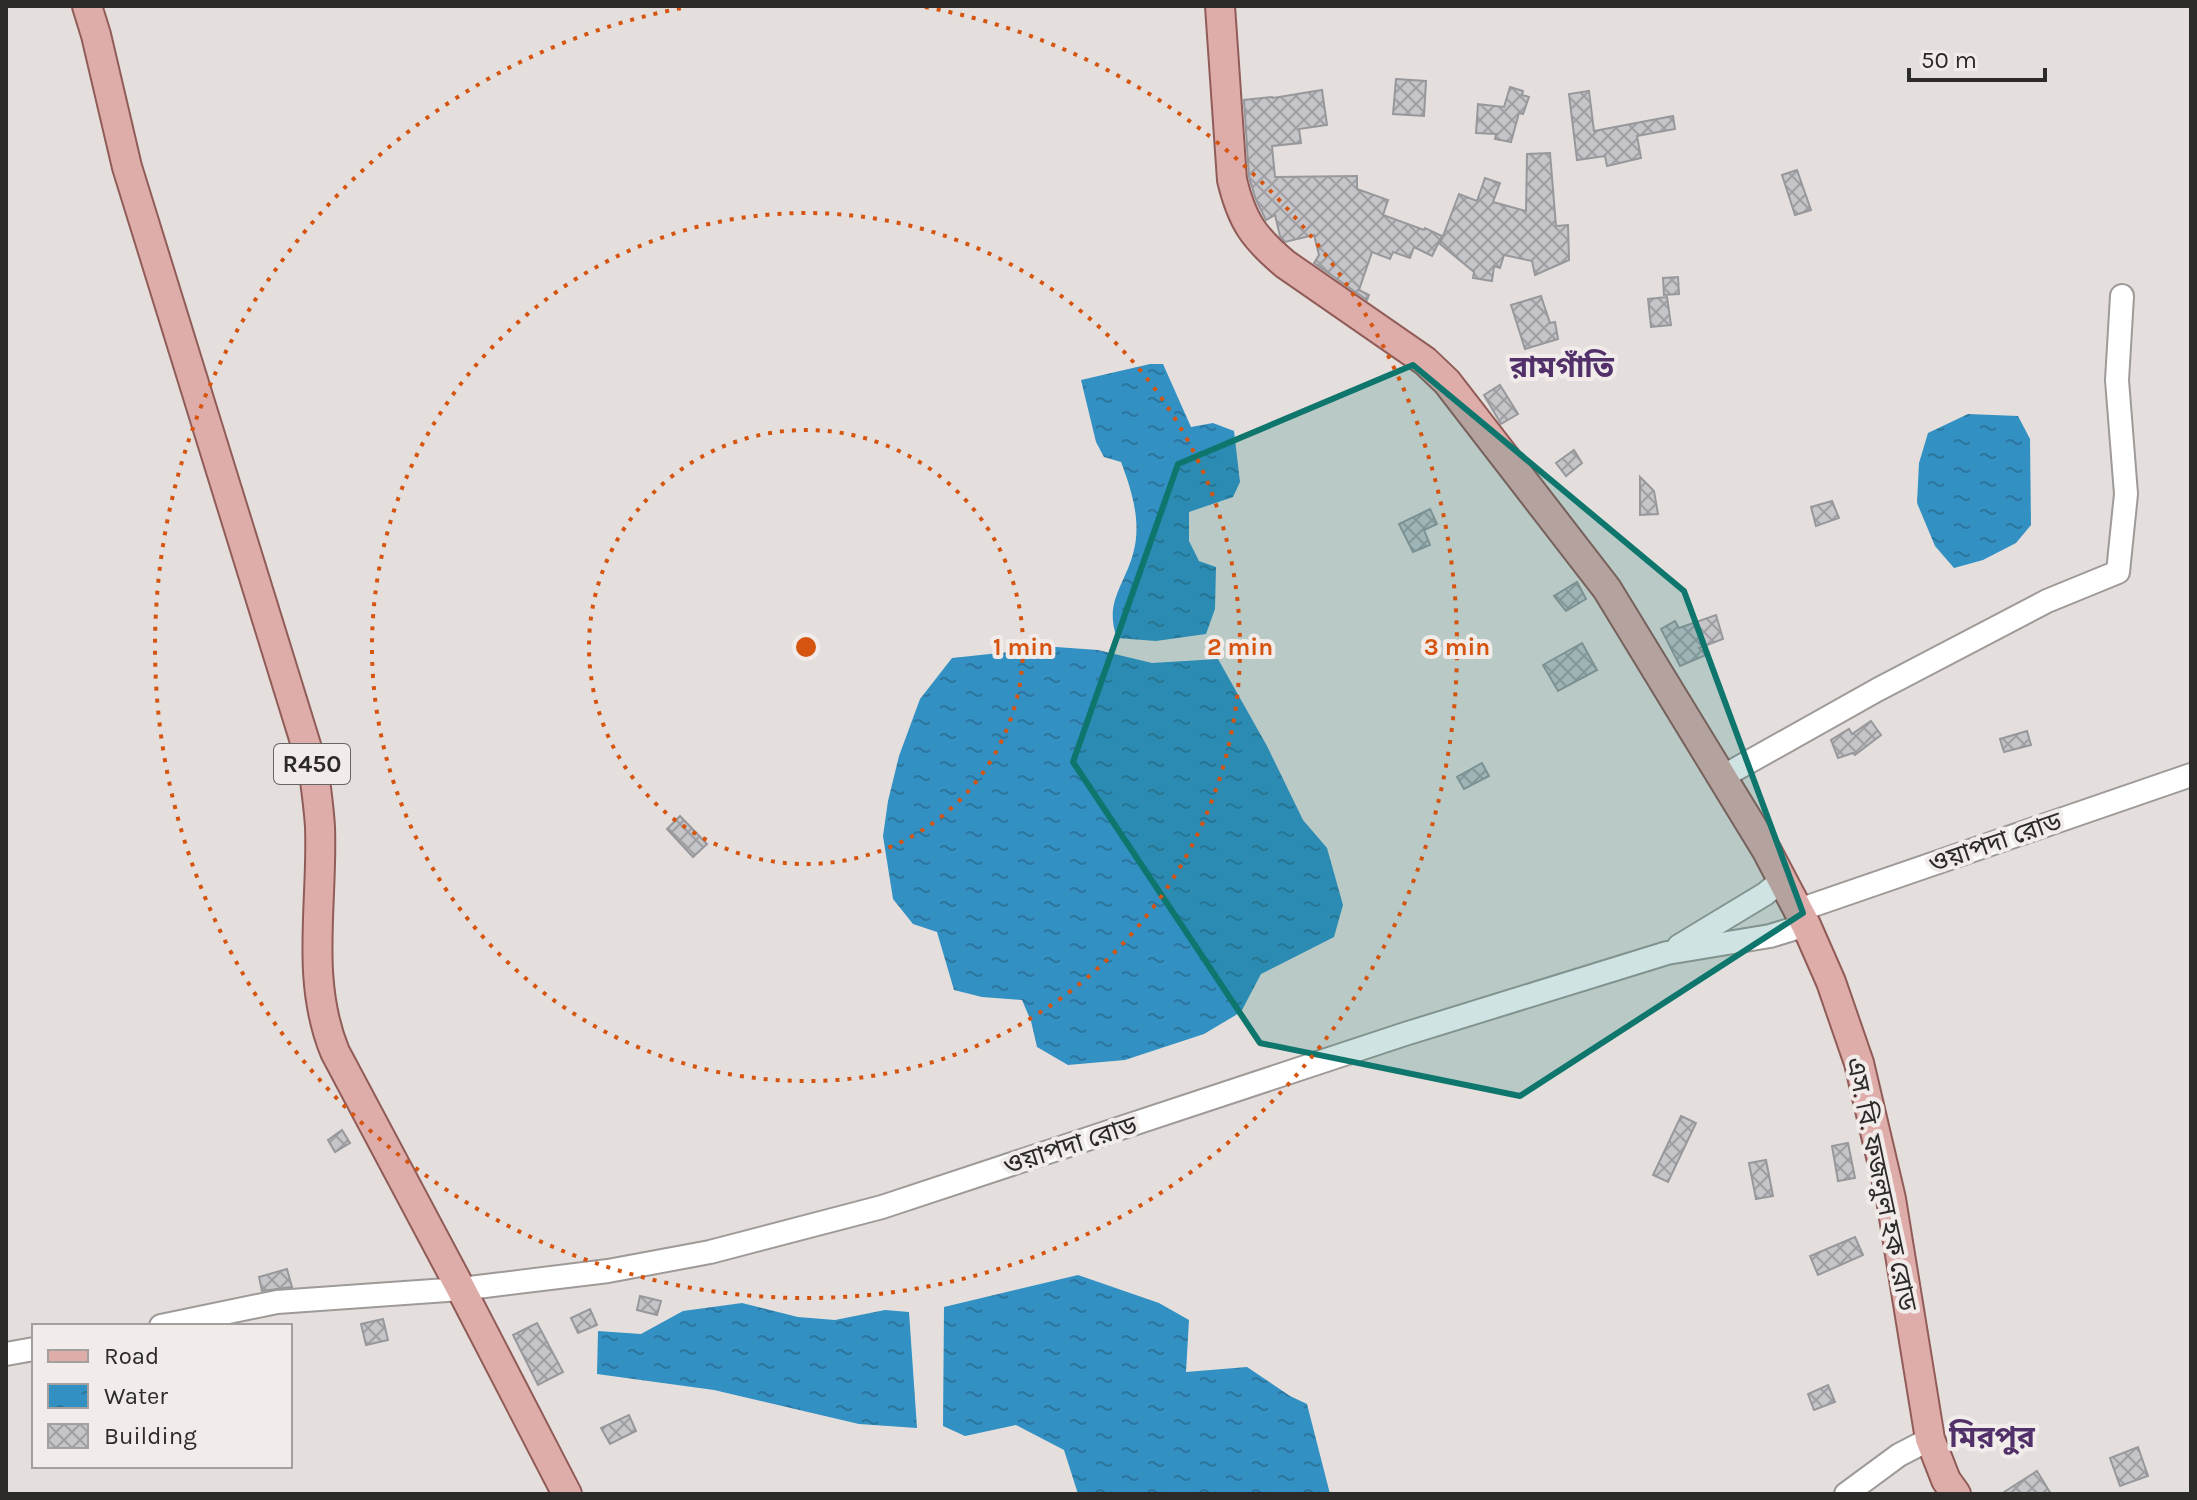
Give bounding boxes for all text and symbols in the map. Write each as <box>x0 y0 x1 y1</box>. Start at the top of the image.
scale bar <box>1909 32 2045 82</box>
text: 50 m <box>1921 46 1977 74</box>
district label: রামগাঁতি <box>1509 349 1615 385</box>
centre of rings <box>792 633 820 661</box>
text: 1 min <box>993 633 1053 661</box>
text: 2 min <box>1207 633 1273 661</box>
text: 3 min <box>1424 633 1490 661</box>
road number: R450 <box>274 744 350 784</box>
street label: ওয়াপদা রোড <box>1925 805 2066 880</box>
street label: এস. বি. ফজলুল হক রোড <box>1839 1054 1924 1314</box>
street label: ওয়াপদা রোড <box>999 1109 1141 1182</box>
legend <box>32 1324 292 1468</box>
text: Road <box>104 1342 159 1370</box>
text: Water <box>104 1382 168 1410</box>
district label: মিরপুর <box>1948 1419 2036 1455</box>
text: Building <box>104 1422 197 1450</box>

